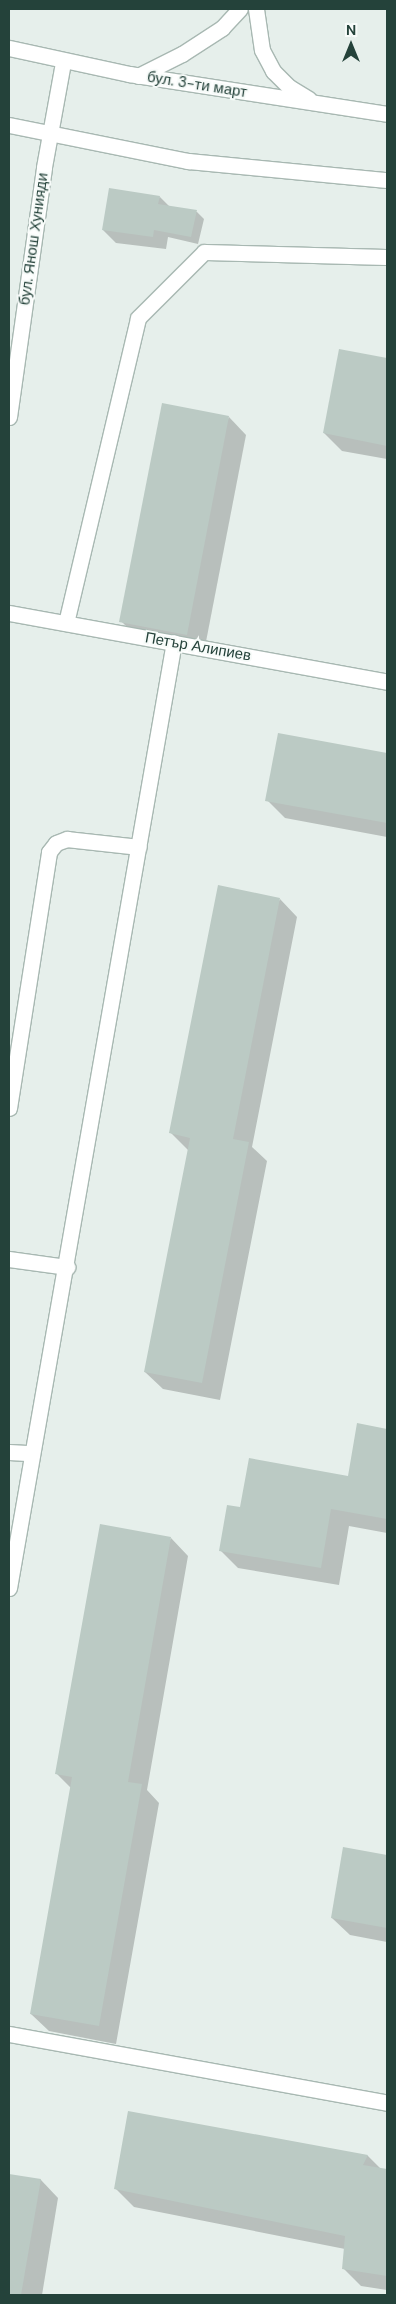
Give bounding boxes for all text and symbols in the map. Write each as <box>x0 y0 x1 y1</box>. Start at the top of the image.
north arrow <box>326 20 376 70</box>
text: N <box>346 21 356 39</box>
street label: бул. 3-ти март <box>146 68 248 102</box>
street label: бул. Янош Хунияди <box>16 172 52 306</box>
street label: Петър Алипиев <box>144 629 252 665</box>

